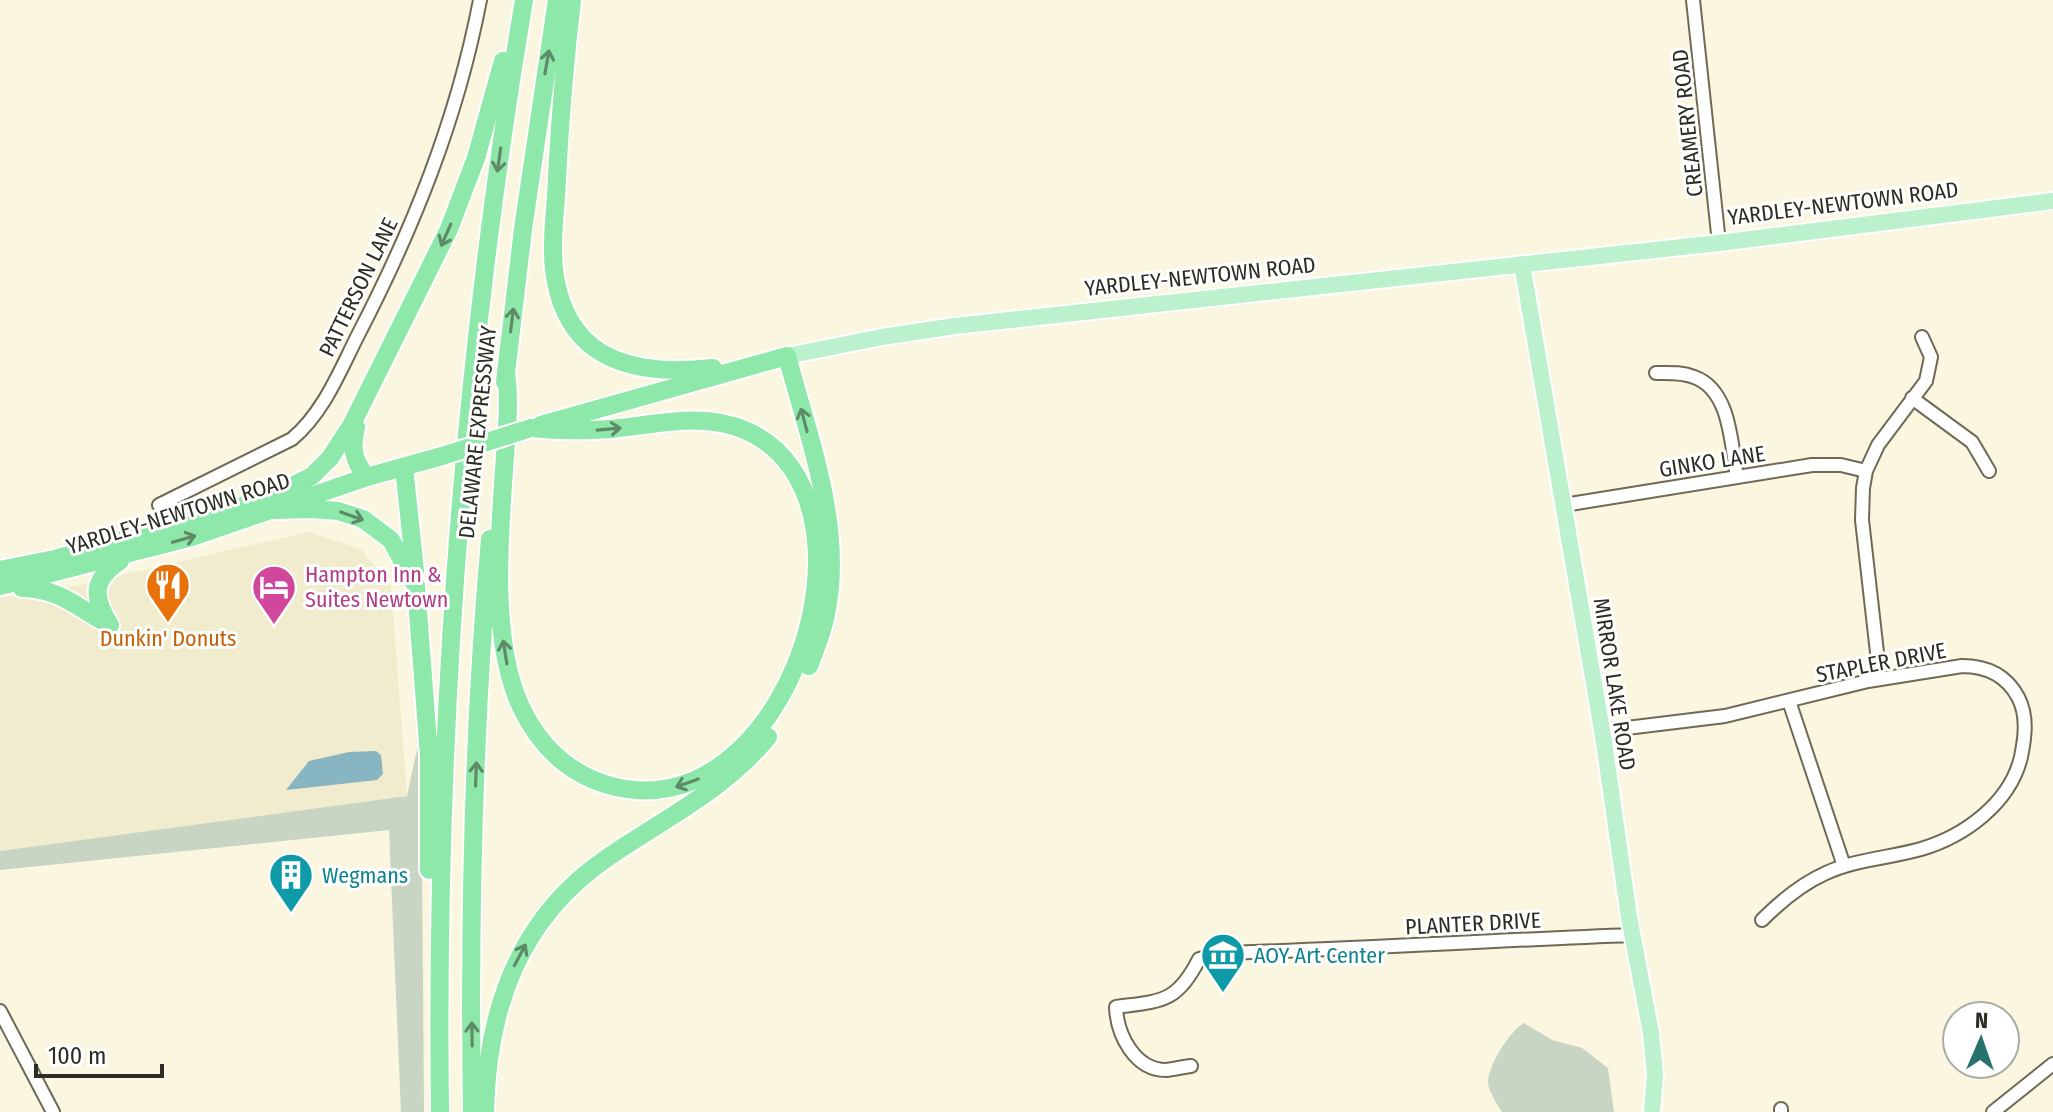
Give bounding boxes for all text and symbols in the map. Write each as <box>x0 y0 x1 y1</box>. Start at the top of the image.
street label: CREAMERY ROAD <box>1666 48 1709 198</box>
one-way arrow <box>540 50 555 75</box>
one-way arrow <box>491 147 506 172</box>
street label: YARDLEY-NEWTOWN ROAD <box>1726 176 1960 231</box>
street label: PATTERSON LANE <box>313 213 404 361</box>
one-way arrow <box>438 222 453 246</box>
street label: YARDLEY-NEWTOWN ROAD <box>1083 251 1317 302</box>
one-way arrow <box>505 307 520 334</box>
street label: DELAWARE EXPRESSWAY <box>453 324 502 540</box>
one-way arrow <box>796 407 811 433</box>
one-way arrow <box>595 421 622 436</box>
street label: GINKO LANE <box>1657 440 1767 483</box>
street label: YARDLEY-NEWTOWN ROAD <box>63 467 293 560</box>
one-way arrow <box>339 510 364 524</box>
one-way arrow <box>171 531 197 546</box>
restaurant icon: Dunkin' Donuts <box>144 561 192 624</box>
place label: Hampton Inn & Suites Newtown <box>305 561 448 613</box>
hotel icon: Hampton Inn & Suites Newtown <box>250 563 298 626</box>
street label: MIRROR LAKE ROAD <box>1588 596 1641 772</box>
place label: Dunkin' Donuts <box>100 625 236 652</box>
street label: STAPLER DRIVE <box>1814 637 1948 688</box>
one-way arrow <box>497 639 512 665</box>
one-way arrow <box>469 761 484 788</box>
one-way arrow <box>676 777 700 791</box>
building icon: Wegmans <box>267 851 315 914</box>
place label: Wegmans <box>322 862 408 889</box>
street label: PLANTER DRIVE <box>1404 906 1542 941</box>
museum icon: AOY Art Center <box>1199 931 1247 994</box>
place label: AOY Art Center <box>1254 942 1385 969</box>
one-way arrow <box>512 944 528 968</box>
north arrow <box>1941 1000 2021 1080</box>
text: N <box>1975 1007 1989 1034</box>
one-way arrow <box>464 1021 479 1048</box>
scale bar <box>36 1028 162 1078</box>
text: 100 m <box>48 1042 106 1070</box>

